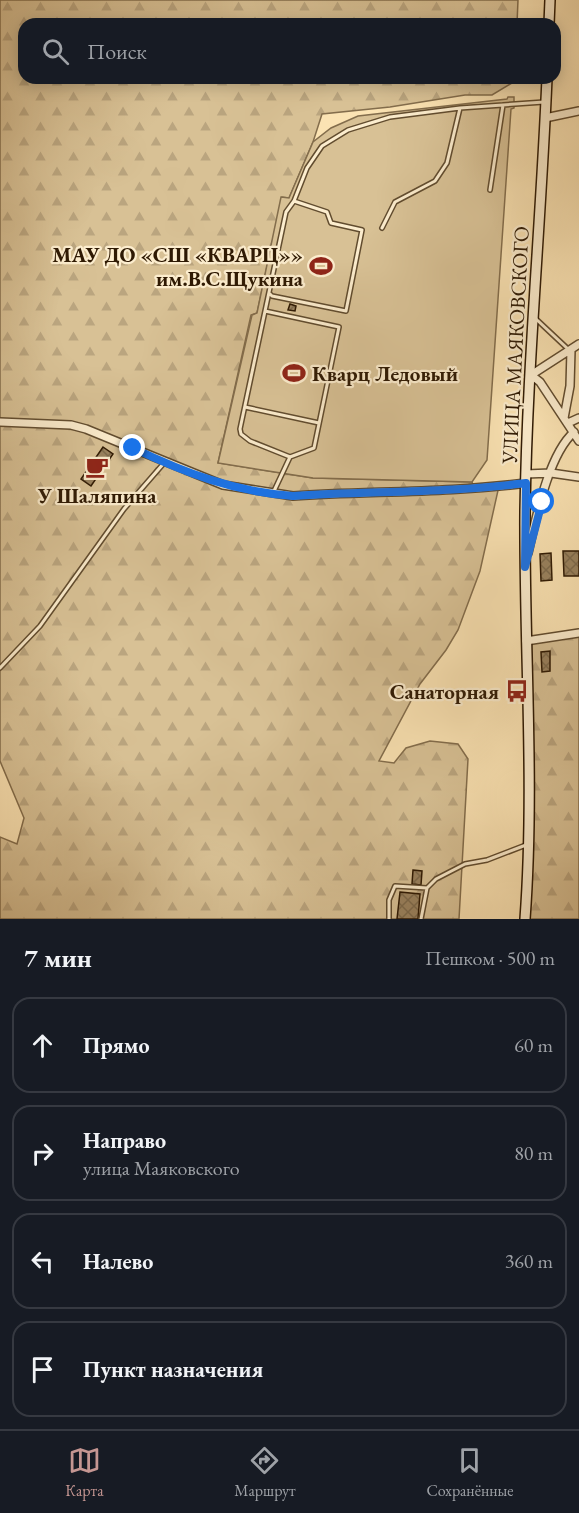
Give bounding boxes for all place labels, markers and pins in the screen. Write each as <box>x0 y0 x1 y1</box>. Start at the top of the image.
place label: МАУ ДО «СШ «КВАРЦ»» им.В.С.Щукина <box>52 241 304 292</box>
sports icon: МАУ ДО «СШ «КВАРЦ»» им.В.С.Щукина <box>308 253 334 279</box>
sports icon: Кварц Ледовый <box>281 360 307 386</box>
place label: Кварц Ледовый <box>312 360 458 387</box>
cafe icon: У Шаляпина <box>84 454 110 480</box>
place label: У Шаляпина <box>37 482 157 509</box>
place label: Санаторная <box>390 678 499 705</box>
bus stop icon: Санаторная <box>504 678 530 704</box>

